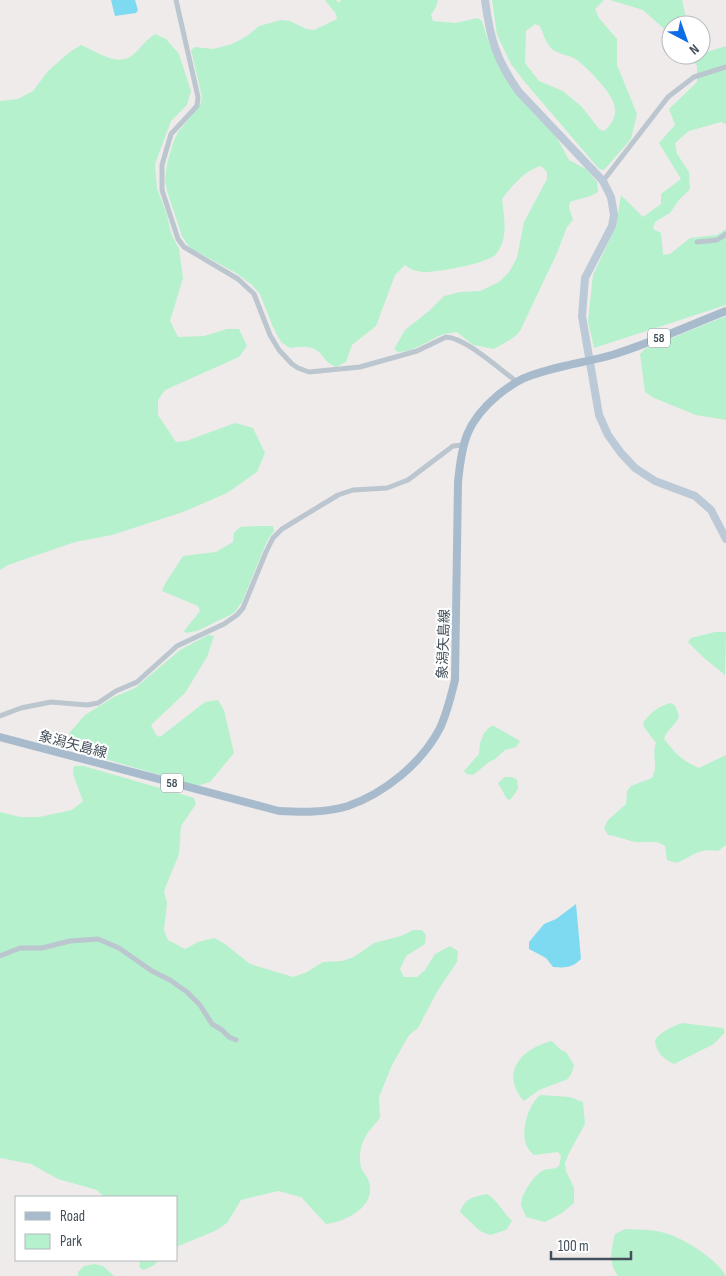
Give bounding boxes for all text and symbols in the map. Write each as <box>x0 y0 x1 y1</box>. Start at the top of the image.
north arrow <box>661 15 711 65</box>
text: N <box>686 41 703 58</box>
road number: 58 <box>648 328 670 348</box>
street label: 象潟矢島線 <box>434 609 453 679</box>
street label: 象潟矢島線 <box>37 727 109 762</box>
road number: 58 <box>161 774 183 792</box>
legend <box>15 1196 178 1261</box>
text: Road <box>60 1207 85 1226</box>
scale bar <box>551 1228 631 1260</box>
text: Park <box>60 1232 82 1251</box>
text: 100 m <box>558 1237 589 1256</box>

